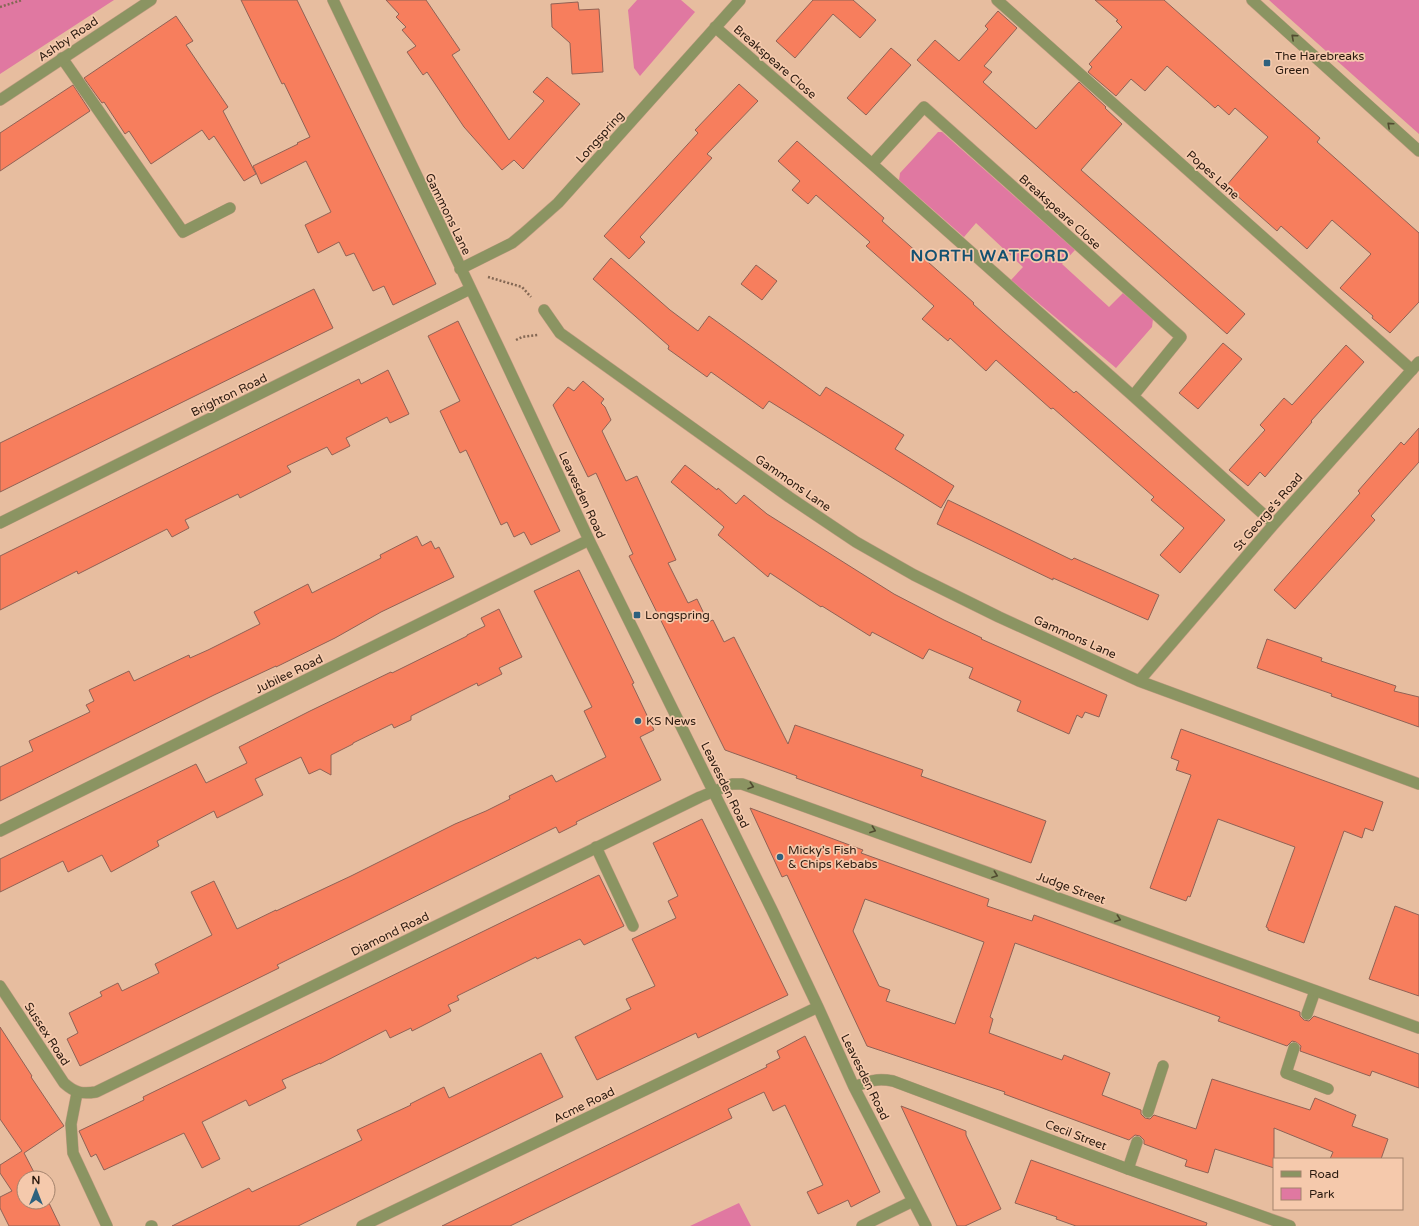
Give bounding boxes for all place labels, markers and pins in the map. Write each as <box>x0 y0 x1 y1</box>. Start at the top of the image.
place label: The Harebreaks Green <box>1275 49 1364 77</box>
marker: The Harebreaks Green <box>1262 58 1272 68</box>
place label: Longspring <box>645 608 710 622</box>
marker: Longspring <box>632 610 642 620</box>
place label: KS News <box>646 714 696 728</box>
marker: KS News <box>633 716 643 726</box>
place label: Micky’s Fish & Chips Kebabs <box>788 843 878 871</box>
marker: Micky’s Fish & Chips Kebabs <box>775 852 785 862</box>

